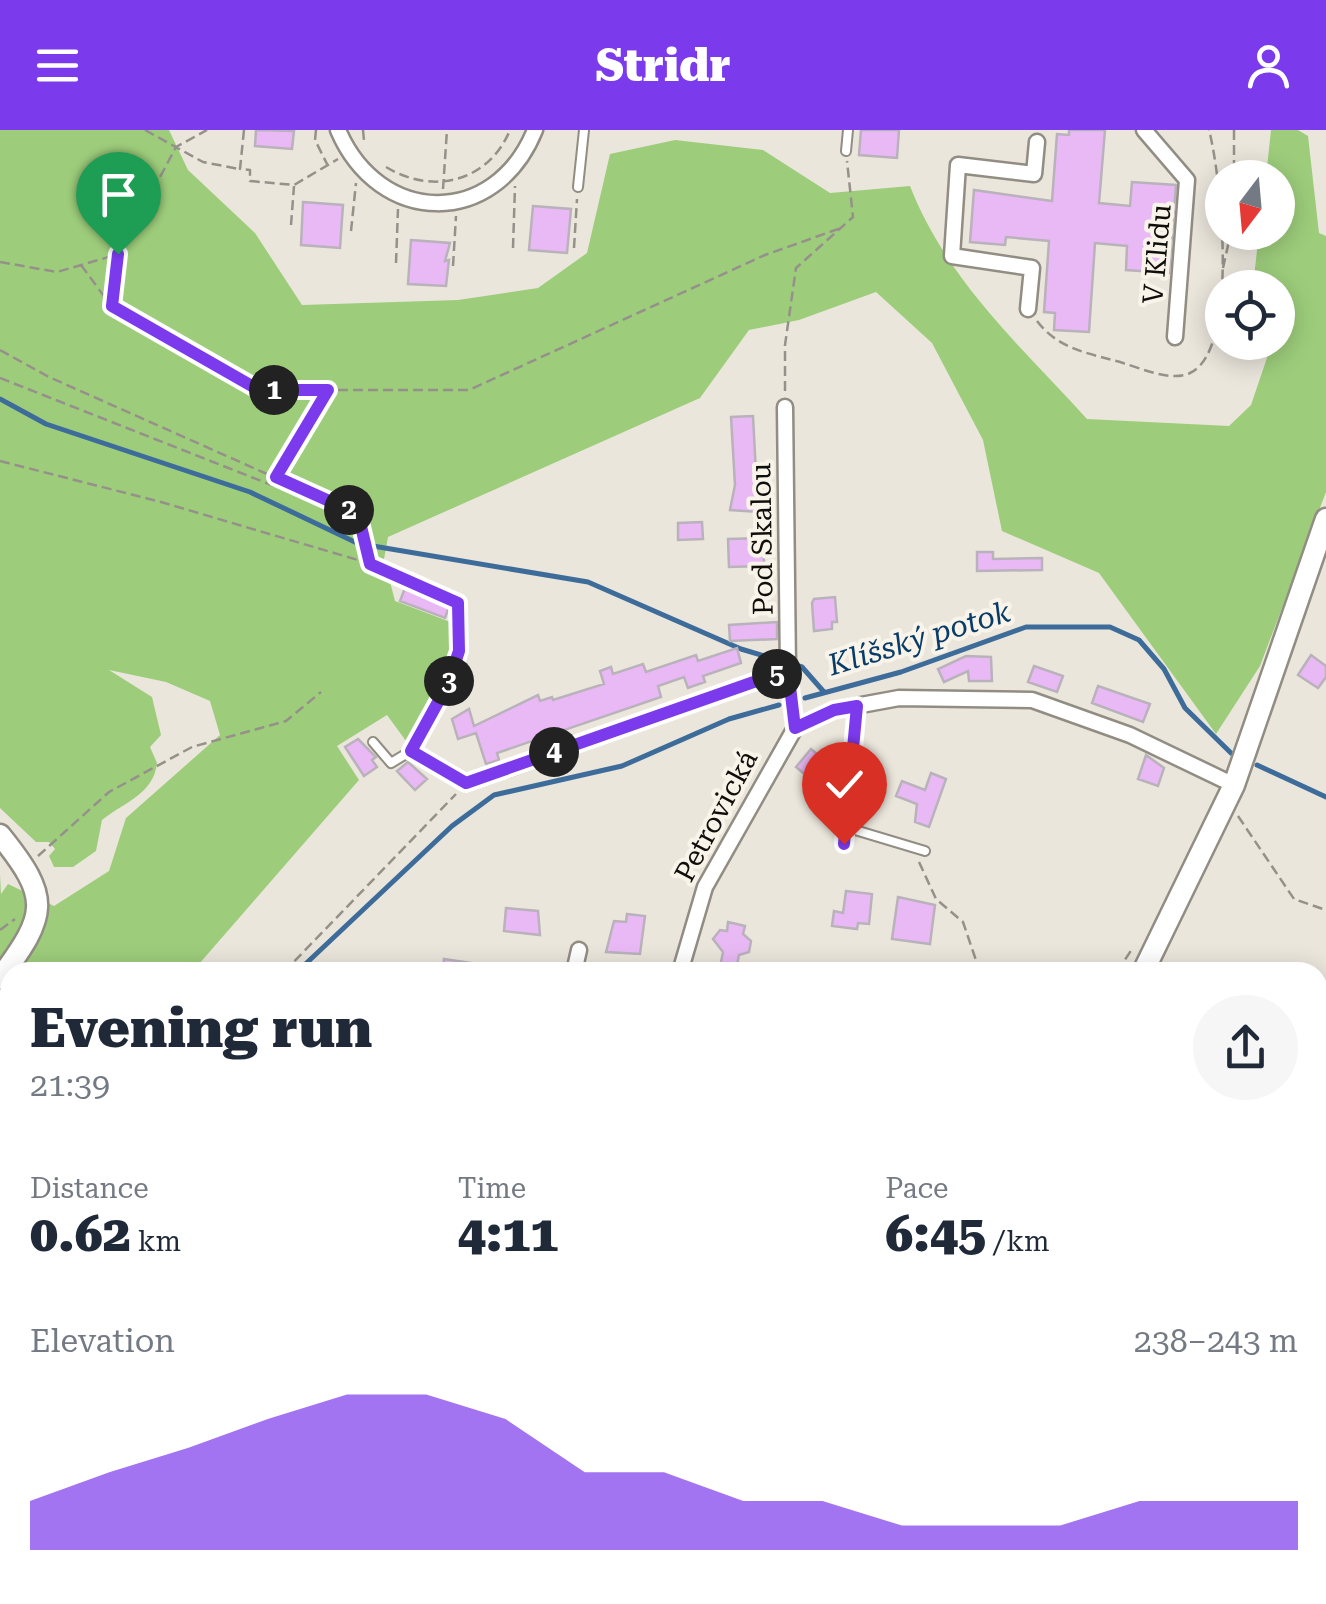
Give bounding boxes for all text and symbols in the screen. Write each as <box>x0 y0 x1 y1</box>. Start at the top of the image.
icon: menu <box>30 38 85 93</box>
icon: person <box>1241 38 1296 93</box>
text: Stridr <box>595 39 731 92</box>
pin <box>76 152 161 255</box>
north arrow <box>1205 160 1295 250</box>
map controls <box>1205 160 1295 360</box>
icon: arrive <box>91 167 146 222</box>
street label: V Klidu <box>1136 203 1178 305</box>
button: locate <box>1205 270 1295 360</box>
pin: 1 <box>249 365 299 415</box>
text: 1 <box>266 373 282 406</box>
street label: Pod Skalou <box>744 463 780 615</box>
pin: 2 <box>324 485 374 535</box>
text: 2 <box>341 493 357 526</box>
water label: Klíšský potok <box>823 593 1015 683</box>
pin: 5 <box>752 649 802 699</box>
pin: 3 <box>424 656 474 706</box>
text: 5 <box>769 657 785 690</box>
text: 3 <box>441 664 457 697</box>
pin: 4 <box>529 727 579 777</box>
text: 4 <box>546 735 562 768</box>
pin <box>802 742 887 845</box>
street label: Petrovická <box>668 745 764 887</box>
icon: check <box>817 757 872 812</box>
button: share <box>1193 995 1298 1100</box>
text: Evening run <box>30 996 372 1060</box>
text: 21:39 <box>30 1066 110 1104</box>
text: Distance <box>30 1172 149 1205</box>
text: Time <box>458 1172 526 1205</box>
text: Pace <box>885 1172 949 1205</box>
text: 0.62 <box>30 1205 131 1263</box>
text: 4:11 <box>458 1205 558 1263</box>
text: 6:45 <box>885 1205 986 1263</box>
text: km <box>131 1225 181 1258</box>
text: /km <box>986 1225 1049 1258</box>
text: Elevation <box>30 1322 175 1360</box>
text: 238–243 m <box>1134 1322 1298 1360</box>

